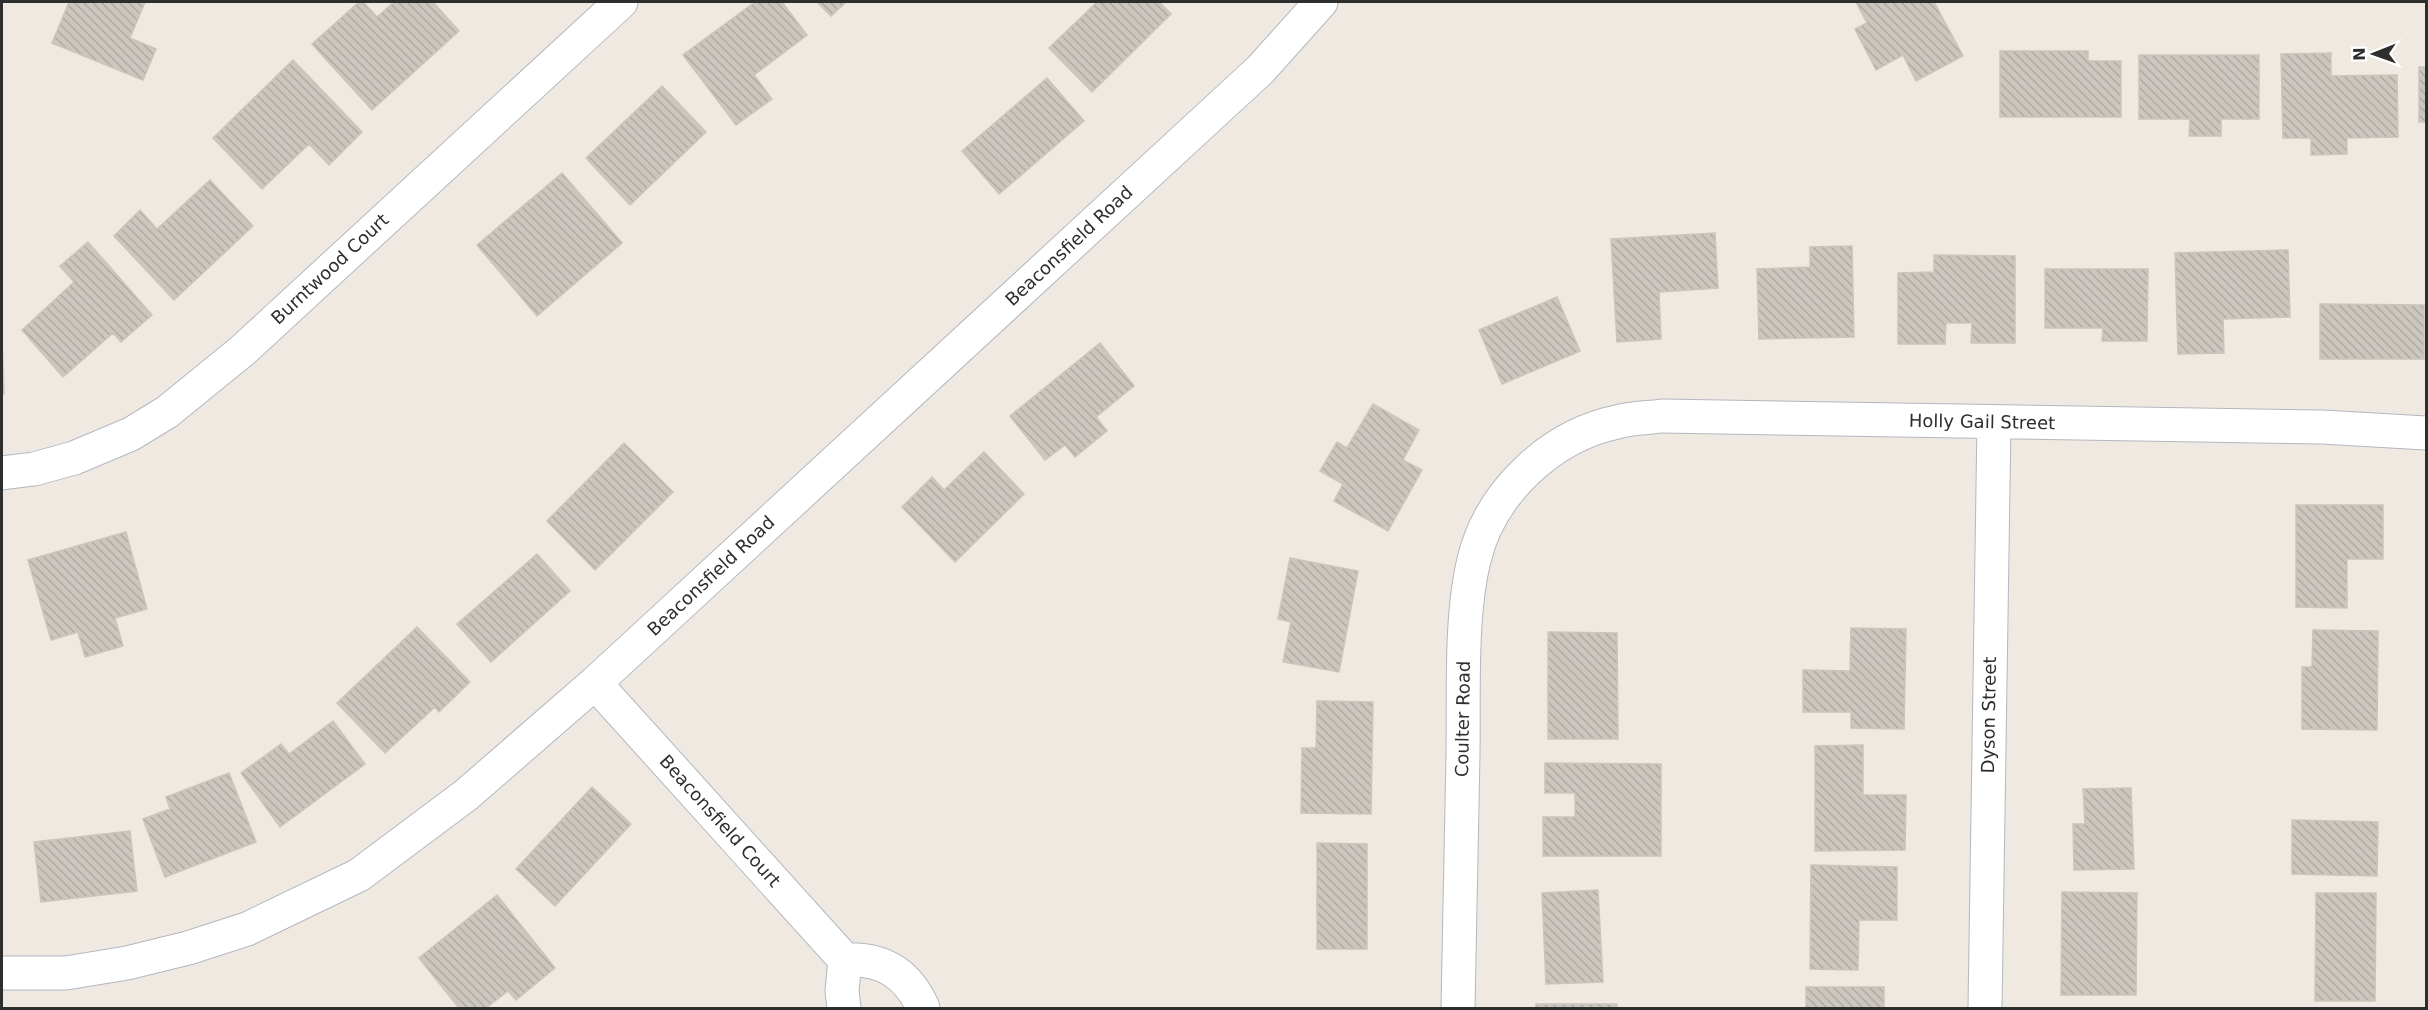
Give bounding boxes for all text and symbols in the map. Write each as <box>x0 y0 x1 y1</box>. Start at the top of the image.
north arrow <box>2344 24 2404 84</box>
text: N <box>2350 47 2369 61</box>
street label: Beaconsfield Road <box>1001 181 1136 310</box>
street label: Burntwood Court <box>267 209 393 328</box>
street label: Holly Gail Street <box>1909 410 2055 433</box>
street label: Beaconsfield Road <box>643 511 778 640</box>
street label: Dyson Street <box>1977 656 2000 774</box>
street label: Coulter Road <box>1451 661 1474 777</box>
street label: Beaconsfield Court <box>656 750 785 891</box>

